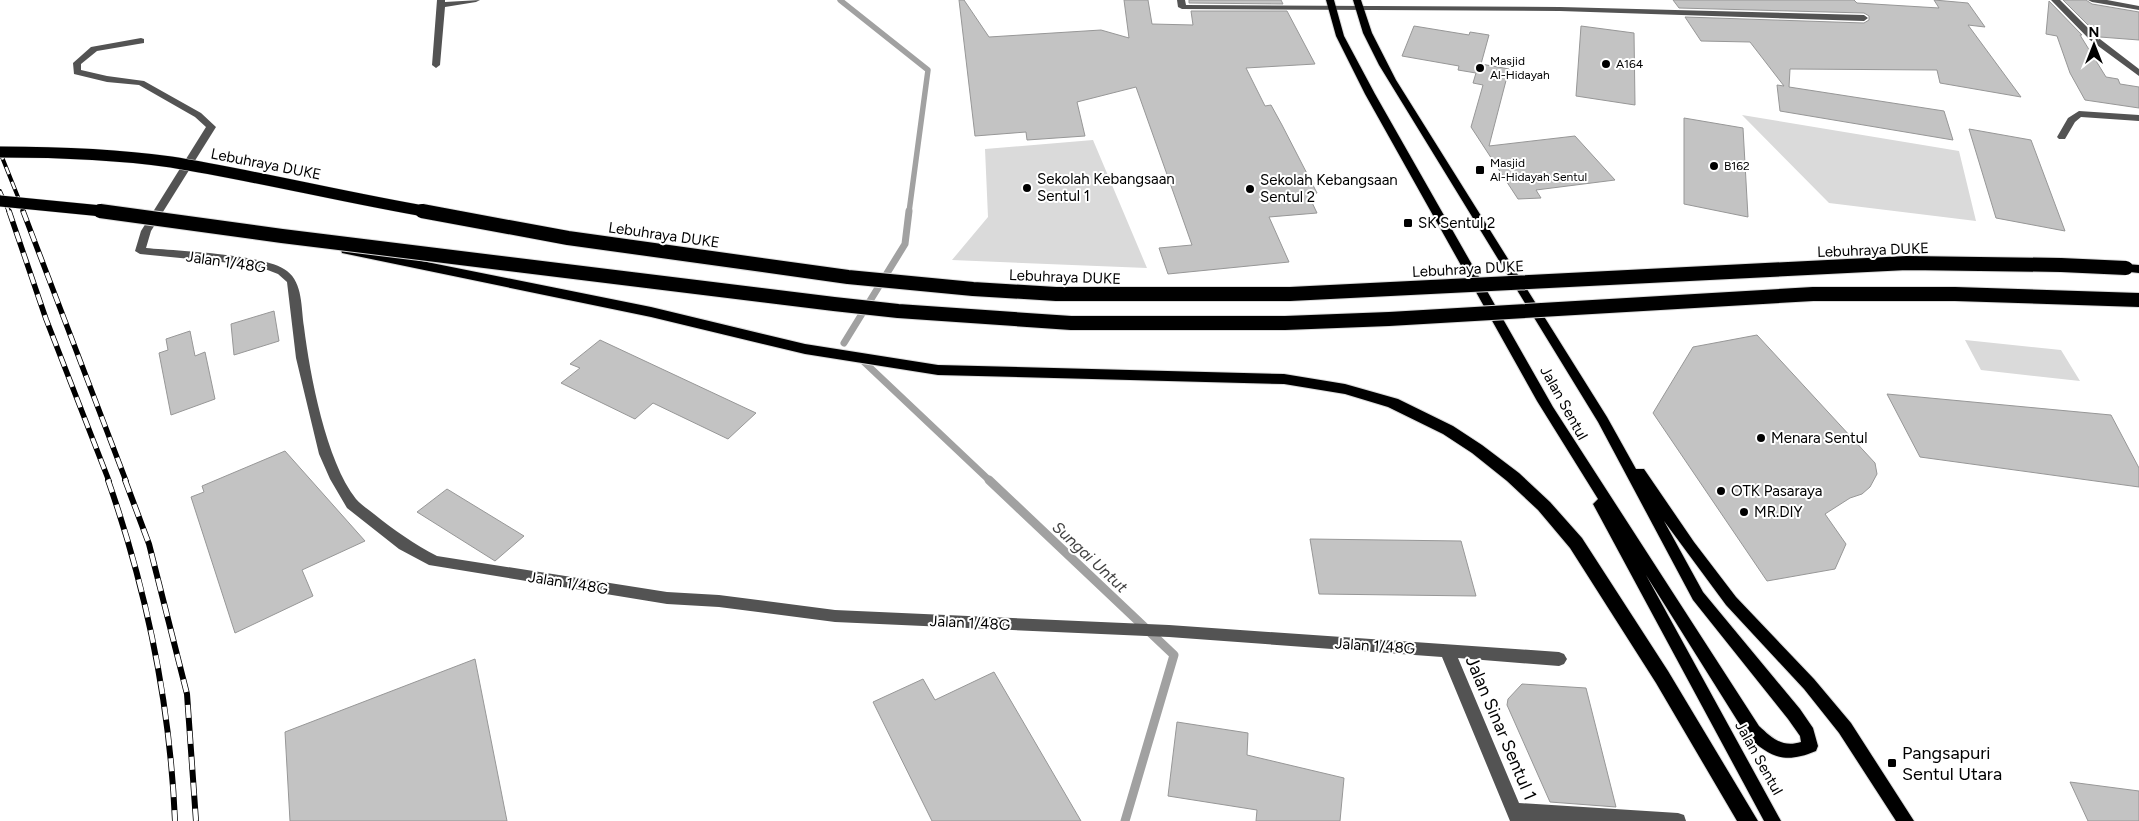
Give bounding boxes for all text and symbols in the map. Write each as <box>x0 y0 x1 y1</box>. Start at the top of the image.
north arrow <box>2069 20 2119 70</box>
text: N <box>2089 24 2099 41</box>
place label: Masjid Al-Hidayah <box>1490 54 1550 82</box>
place label: A164 <box>1616 57 1644 71</box>
marker: A164 <box>1600 58 1612 70</box>
marker: Masjid Al-Hidayah <box>1474 62 1486 74</box>
street label: Lebuhraya DUKE <box>209 144 323 184</box>
place label: Masjid Al-Hidayah Sentul <box>1490 156 1587 184</box>
place label: B162 <box>1724 159 1750 173</box>
marker: B162 <box>1708 160 1720 172</box>
marker: Masjid Al-Hidayah Sentul <box>1474 164 1486 176</box>
place label: Sekolah Kebangsaan Sentul 1 <box>1037 170 1175 205</box>
place label: Sekolah Kebangsaan Sentul 2 <box>1260 171 1398 206</box>
marker: Sekolah Kebangsaan Sentul 1 <box>1021 182 1033 194</box>
marker: Sekolah Kebangsaan Sentul 2 <box>1244 183 1256 195</box>
place label: SK Sentul 2 <box>1418 214 1495 232</box>
marker: SK Sentul 2 <box>1402 217 1414 229</box>
street label: Lebuhraya DUKE <box>607 218 721 252</box>
street label: Lebuhraya DUKE <box>1817 239 1929 261</box>
street label: Jalan 1/48G <box>185 247 267 277</box>
street label: Lebuhraya DUKE <box>1412 257 1524 281</box>
street label: Lebuhraya DUKE <box>1009 266 1121 288</box>
street label: Jalan Sentul <box>1536 363 1592 443</box>
place label: Menara Sentul <box>1771 429 1867 447</box>
marker: Menara Sentul <box>1755 432 1767 444</box>
place label: OTK Pasaraya <box>1731 482 1822 500</box>
marker: OTK Pasaraya <box>1715 485 1727 497</box>
place label: MR.DIY <box>1754 503 1803 521</box>
marker: MR.DIY <box>1738 506 1750 518</box>
water label: Sungai Untut <box>1049 517 1132 597</box>
street label: Jalan 1/48G <box>527 568 609 598</box>
street label: Jalan 1/48G <box>929 612 1011 634</box>
street label: Jalan 1/48G <box>1334 634 1416 658</box>
street label: Jalan Sinar Sentul 1 <box>1461 653 1541 803</box>
street label: Jalan Sentul <box>1731 718 1787 798</box>
place label: Pangsapuri Sentul Utara <box>1902 742 2002 785</box>
marker: Pangsapuri Sentul Utara <box>1886 757 1898 769</box>

